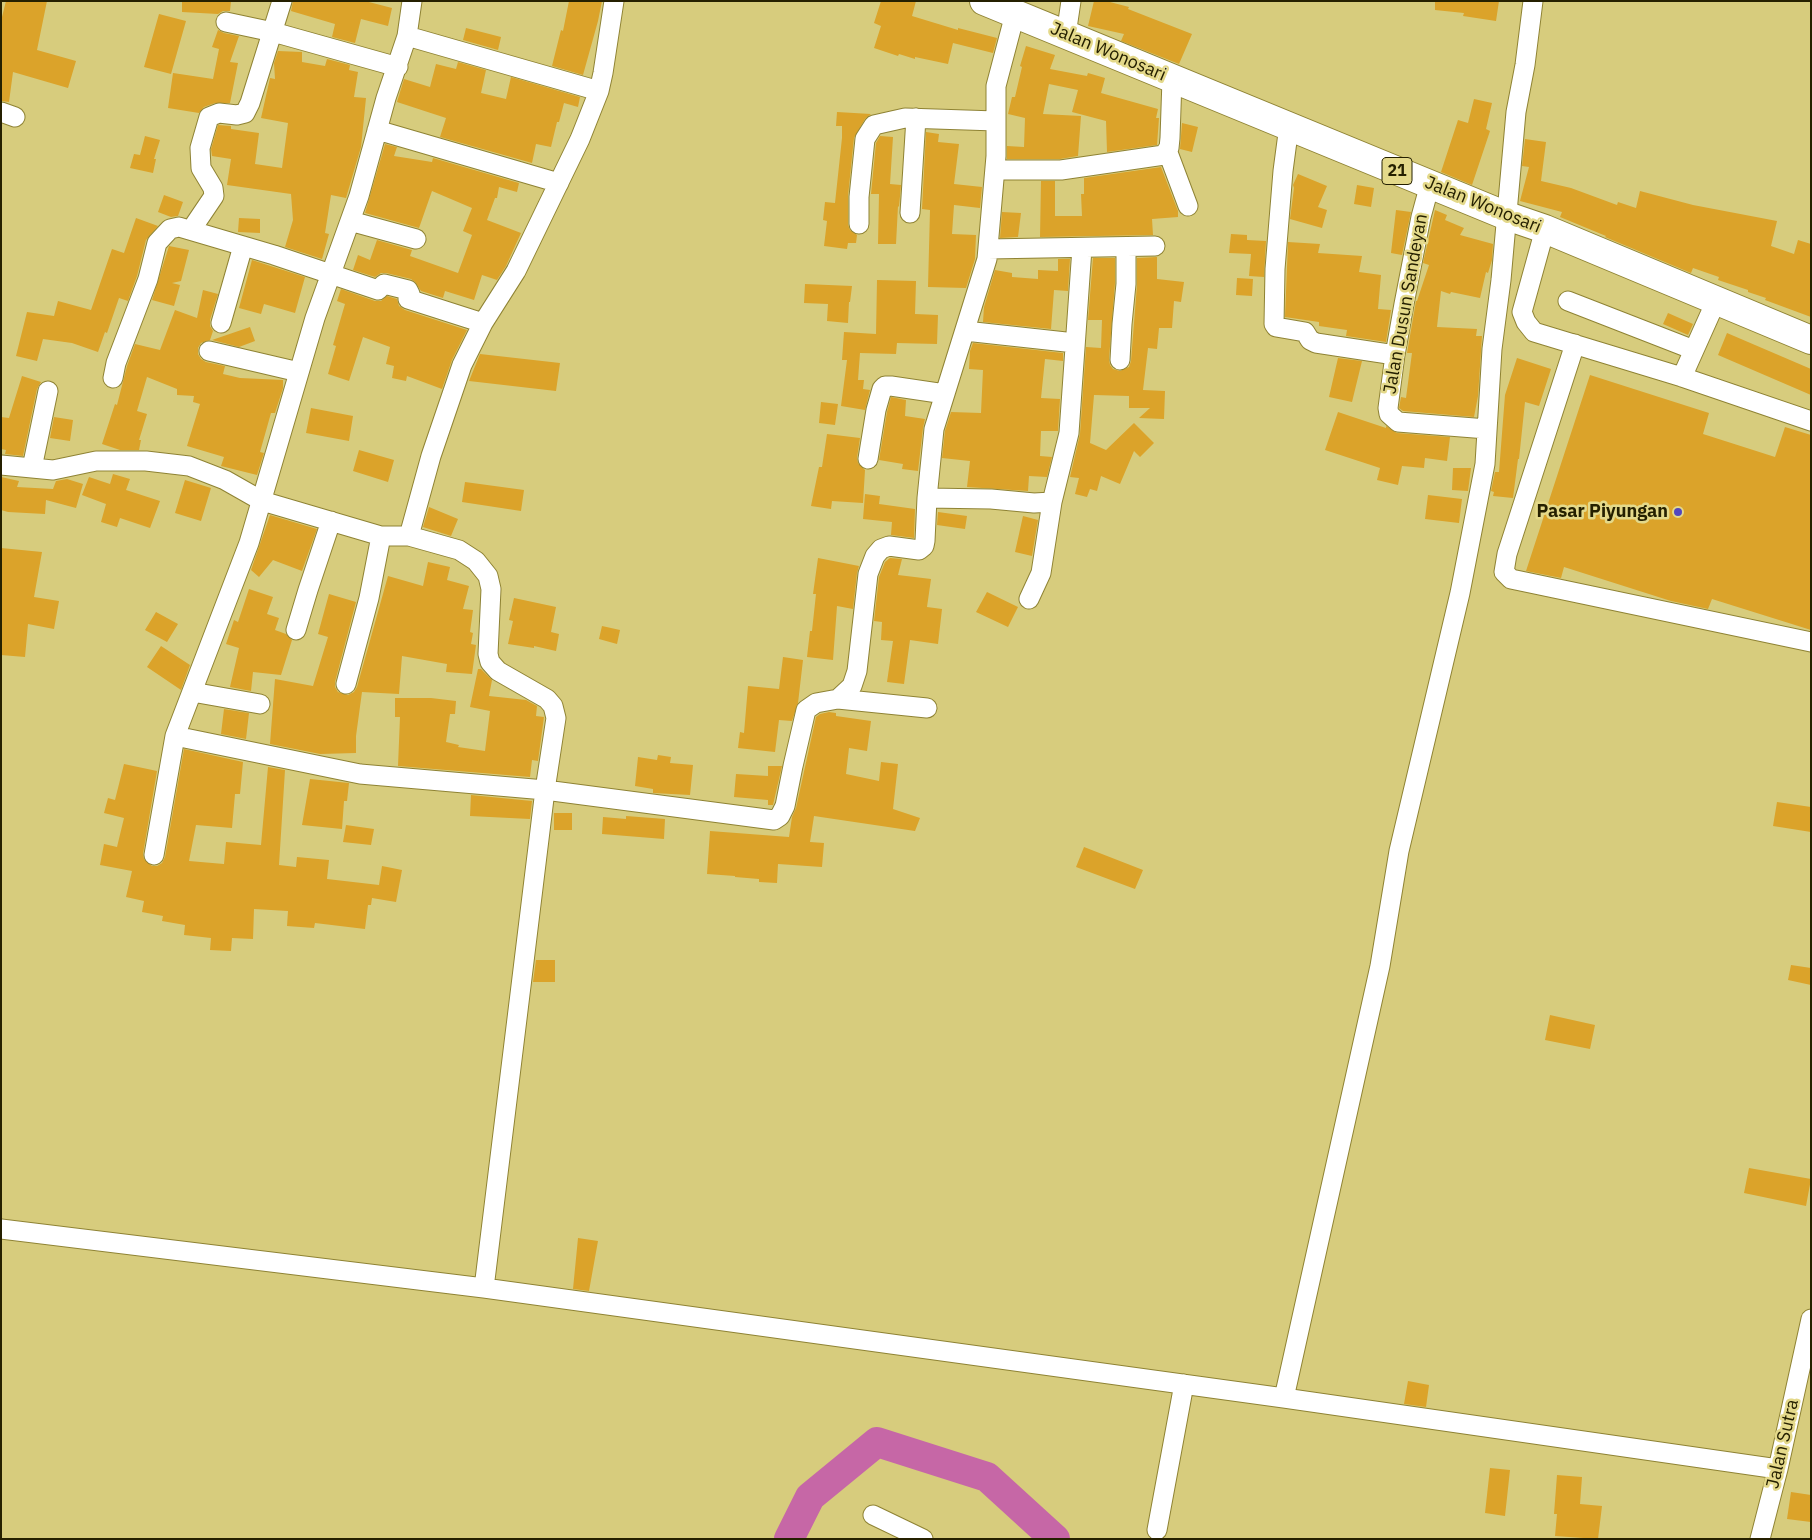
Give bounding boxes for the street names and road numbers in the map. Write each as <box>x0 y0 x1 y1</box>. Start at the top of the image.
street label: Jalan Wonosari <box>1047 18 1169 86</box>
road number: 21 <box>1382 158 1412 185</box>
street label: Jalan Wonosari <box>1422 172 1544 238</box>
street label: Jalan Dusun Sandeyan <box>1380 212 1432 396</box>
street label: Jalan Sutra <box>1762 1397 1804 1491</box>

